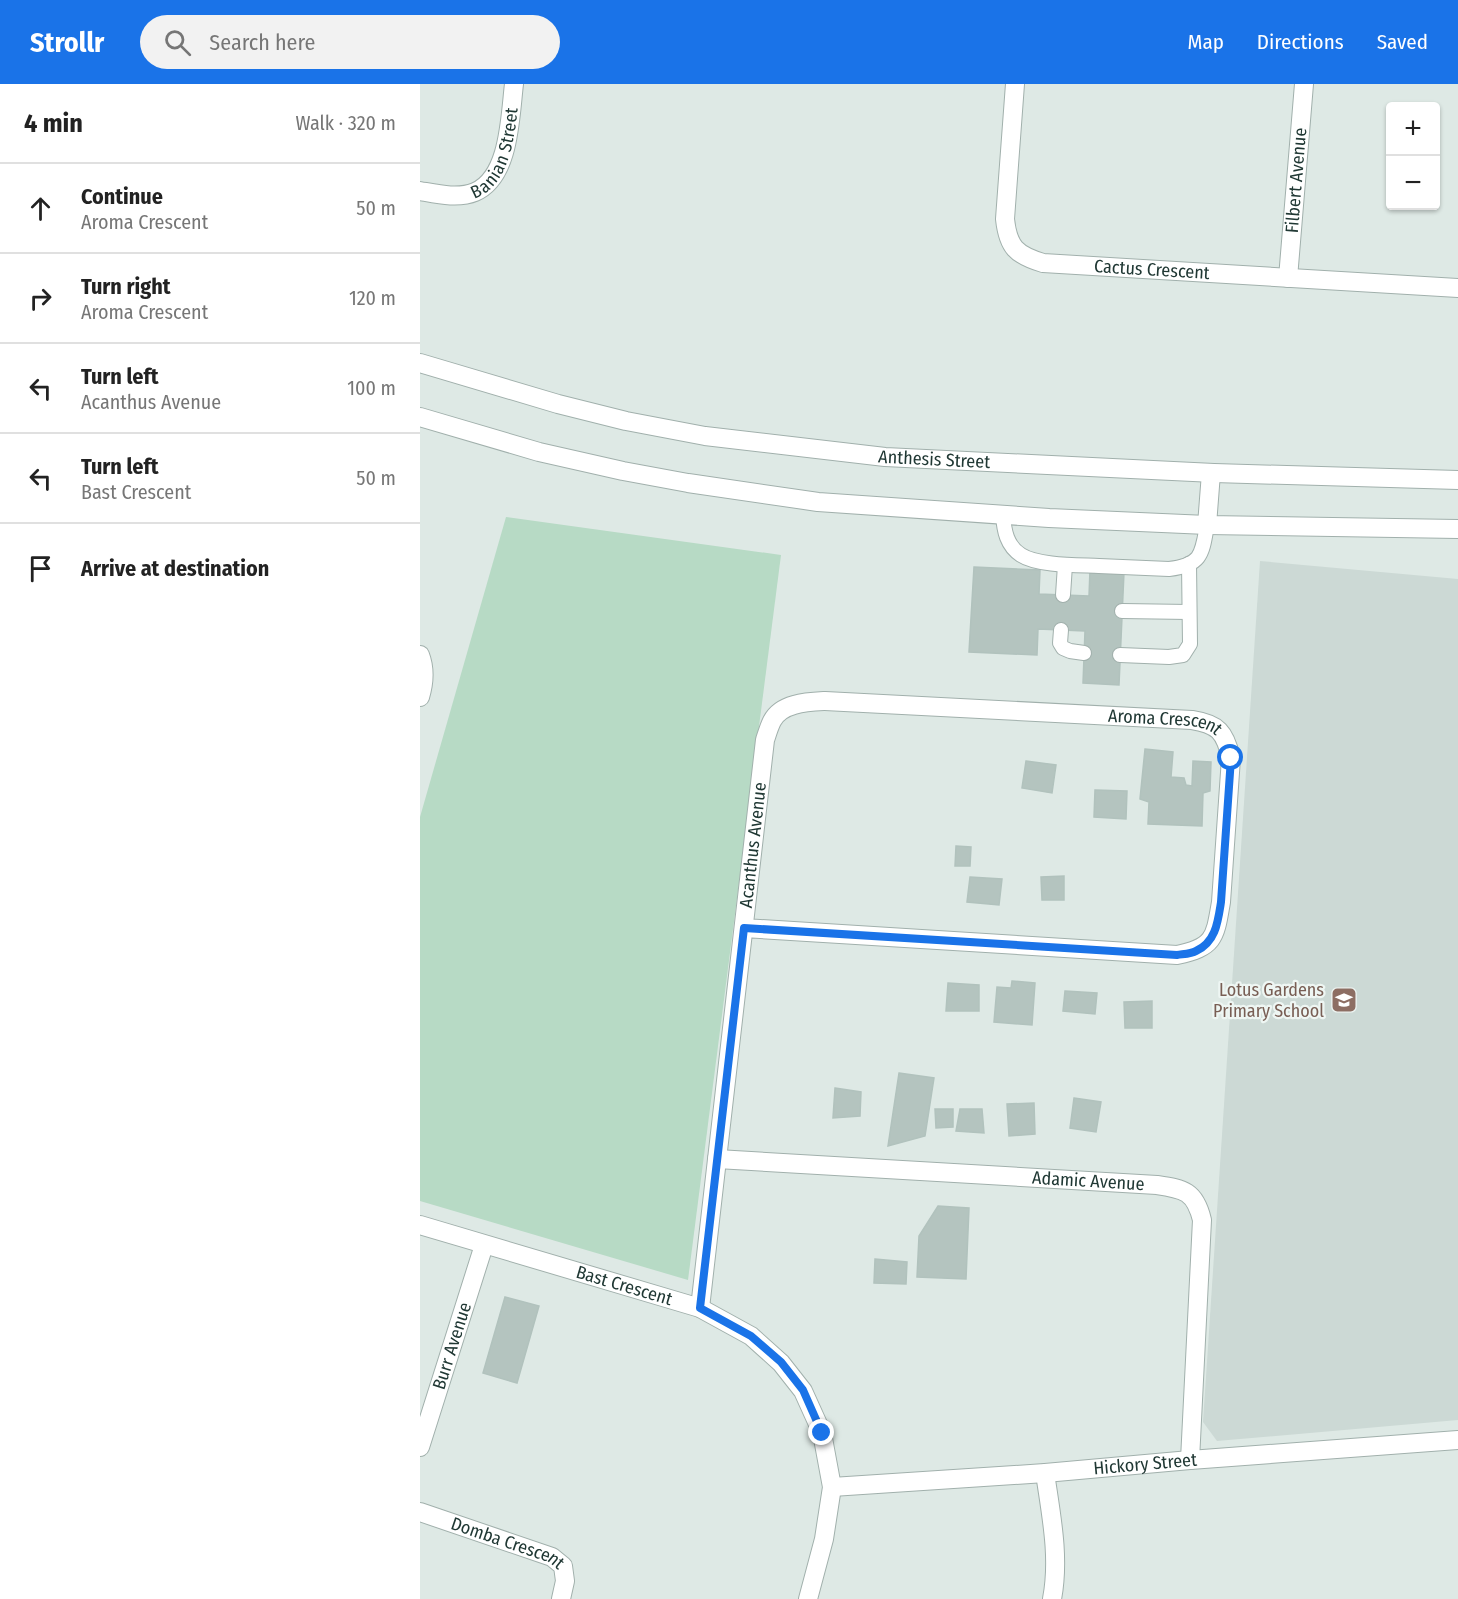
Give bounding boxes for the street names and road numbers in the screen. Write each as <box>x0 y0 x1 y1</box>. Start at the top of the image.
street label: Banian Street <box>467 106 523 203</box>
street label: Filbert Avenue <box>1281 127 1311 234</box>
street label: Cactus Crescent <box>1094 255 1210 284</box>
street label: Anthesis Street <box>877 445 991 473</box>
street label: Aroma Crescent <box>1107 705 1227 740</box>
street label: Acanthus Avenue <box>735 781 771 909</box>
street label: Adamic Avenue <box>1032 1167 1145 1195</box>
street label: Bast Crescent <box>573 1261 675 1310</box>
street label: Burr Avenue <box>428 1300 476 1392</box>
street label: Hickory Street <box>1092 1449 1198 1480</box>
street label: Domba Crescent <box>448 1512 569 1574</box>

